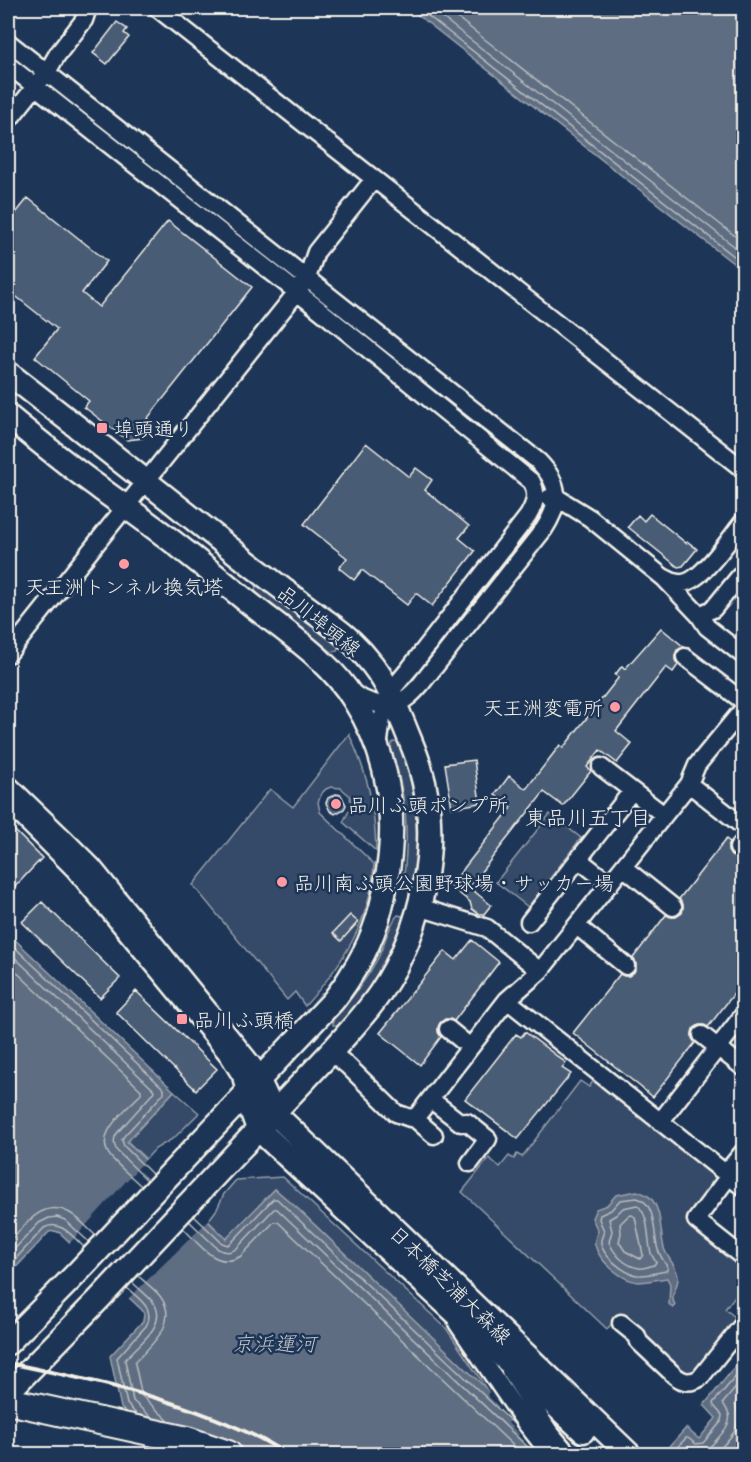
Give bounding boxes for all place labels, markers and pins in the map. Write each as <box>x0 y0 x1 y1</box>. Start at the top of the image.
place label: 埠頭通り <box>114 413 194 443</box>
marker: 埠頭通り <box>95 421 109 435</box>
marker: 天王洲トンネル換気塔 <box>117 557 131 571</box>
place label: 天王洲トンネル換気塔 <box>25 571 223 601</box>
place label: 天王洲変電所 <box>483 692 603 722</box>
marker: 天王洲変電所 <box>608 700 622 714</box>
place label: 品川ふ頭ポンプ所 <box>348 789 508 819</box>
marker: 品川ふ頭ポンプ所 <box>329 797 343 811</box>
place label: 品川南ふ頭公園野球場・サッカー場 <box>294 867 614 897</box>
marker: 品川南ふ頭公園野球場・サッカー場 <box>275 875 289 889</box>
place label: 品川ふ頭橋 <box>194 1004 294 1034</box>
marker: 品川ふ頭橋 <box>175 1012 189 1026</box>

